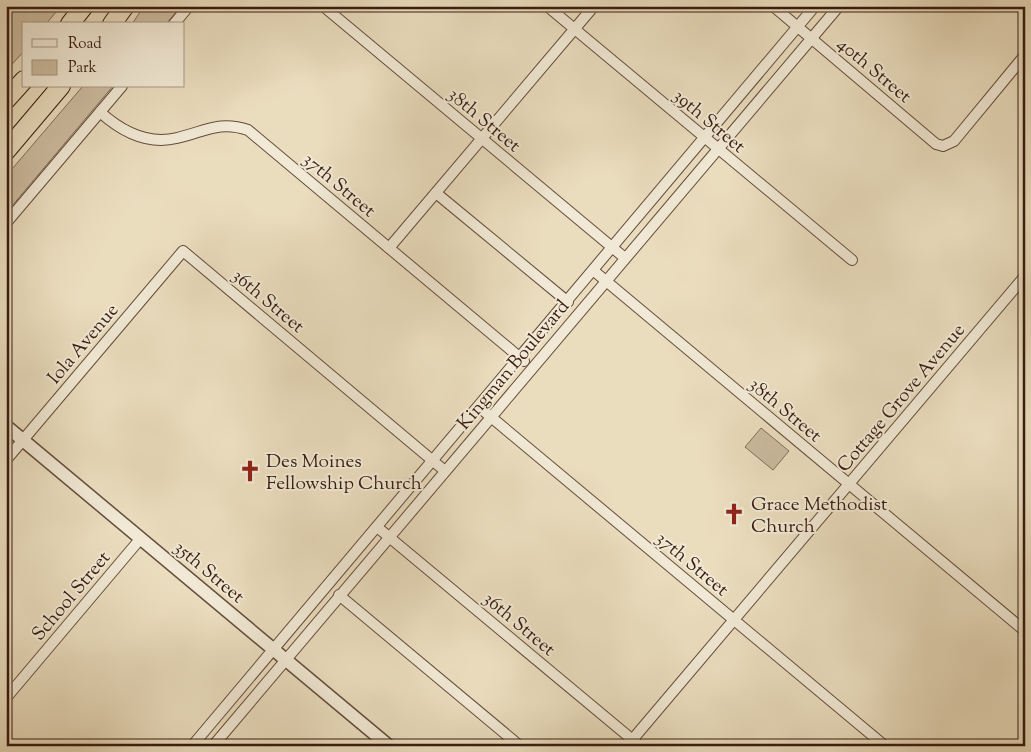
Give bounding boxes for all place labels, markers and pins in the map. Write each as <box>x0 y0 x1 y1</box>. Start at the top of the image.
place label: Des Moines Fellowship Church <box>266 449 422 498</box>
church icon: Des Moines Fellowship Church <box>237 458 263 484</box>
place label: Grace Methodist Church <box>751 492 888 541</box>
church icon: Grace Methodist Church <box>721 501 747 527</box>

